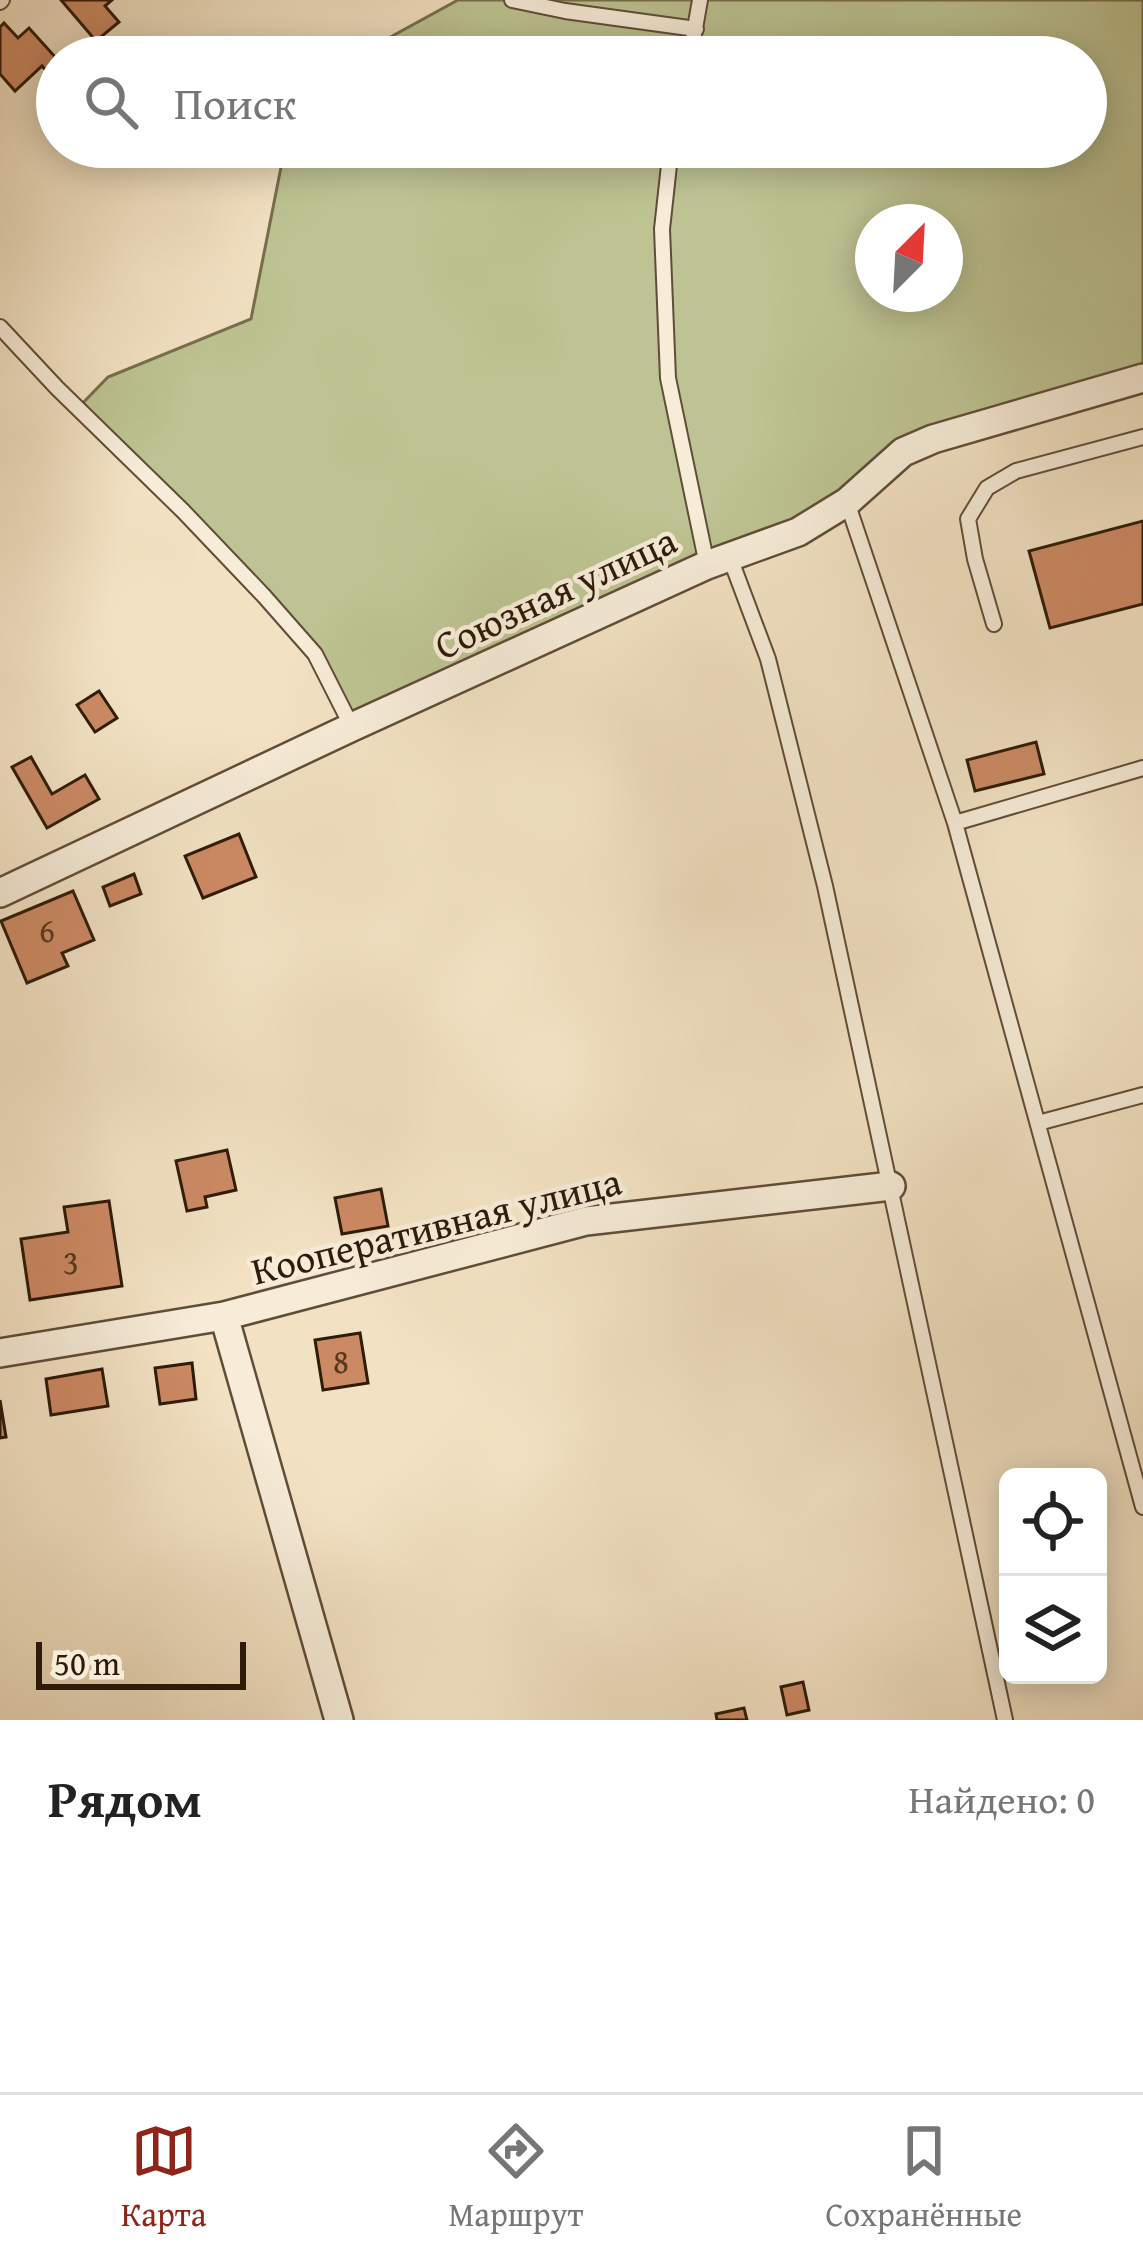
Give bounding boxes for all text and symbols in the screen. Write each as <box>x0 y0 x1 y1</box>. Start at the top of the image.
search box <box>36 36 1107 168</box>
icon: search <box>78 69 144 135</box>
text: Поиск <box>174 70 296 135</box>
north arrow <box>855 204 963 312</box>
street label: Союзная улица <box>425 511 686 673</box>
house number: 6 <box>39 906 55 954</box>
street label: Кооперативная улица <box>245 1151 627 1299</box>
house number: 3 <box>63 1238 79 1286</box>
house number: 8 <box>333 1337 349 1385</box>
map controls <box>999 1468 1107 1684</box>
button: locate <box>999 1468 1107 1576</box>
button: layers <box>999 1576 1107 1684</box>
scale bar <box>36 1636 246 1689</box>
text: 50 m <box>54 1639 120 1687</box>
text: Рядом <box>48 1761 202 1836</box>
text: Найдено: 0 <box>908 1770 1095 1827</box>
tab: Карта <box>121 2118 206 2238</box>
tab: Маршрут <box>448 2118 583 2238</box>
tab: Сохранённые <box>825 2118 1022 2238</box>

